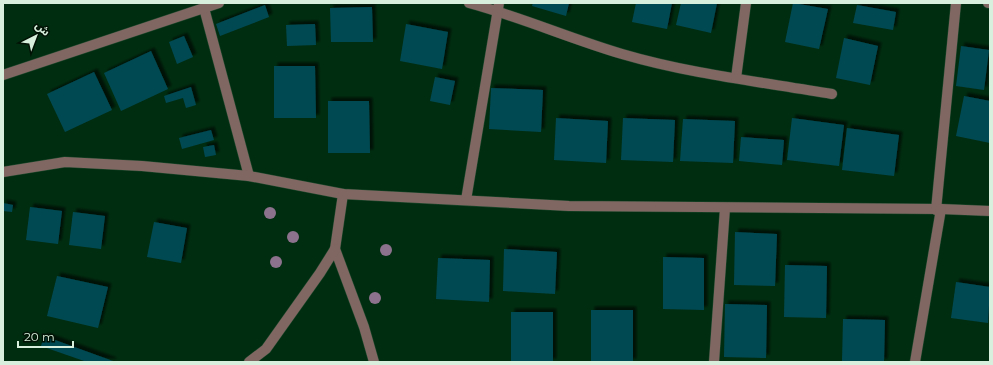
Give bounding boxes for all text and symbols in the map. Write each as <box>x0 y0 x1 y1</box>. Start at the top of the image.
north arrow <box>16 16 56 56</box>
text: ش <box>32 18 53 39</box>
scale bar <box>18 323 73 349</box>
text: 20 m <box>24 329 55 344</box>

